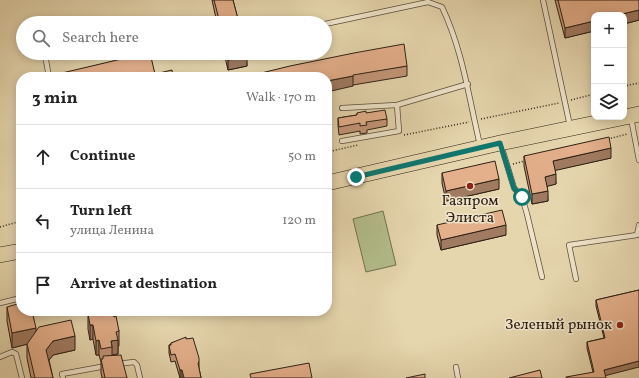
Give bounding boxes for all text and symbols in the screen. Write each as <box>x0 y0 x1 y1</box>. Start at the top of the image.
map controls <box>591 12 627 120</box>
button: + <box>591 12 627 48</box>
search box <box>16 16 332 60</box>
icon: search <box>30 27 52 49</box>
text: Search here <box>62 28 139 49</box>
button: − <box>591 48 627 84</box>
button: layers <box>591 84 627 120</box>
text: 3 min <box>32 87 78 110</box>
text: Walk · 170 m <box>246 89 316 107</box>
icon: ahead <box>32 146 54 168</box>
text: Continue <box>70 146 135 167</box>
text: 50 m <box>288 148 316 166</box>
route end <box>347 168 365 186</box>
marker: Газпром Элиста <box>465 181 475 191</box>
route start <box>513 188 531 206</box>
place label: Газпром Элиста <box>442 191 498 229</box>
text: Turn left <box>70 201 132 222</box>
icon: left <box>32 210 54 232</box>
text: 120 m <box>282 212 316 230</box>
text: улица Ленина <box>70 222 154 240</box>
icon: arrive <box>32 274 54 296</box>
text: Arrive at destination <box>70 274 217 295</box>
place label: Зеленый рынок <box>505 315 612 336</box>
marker: Зеленый рынок <box>615 320 625 330</box>

